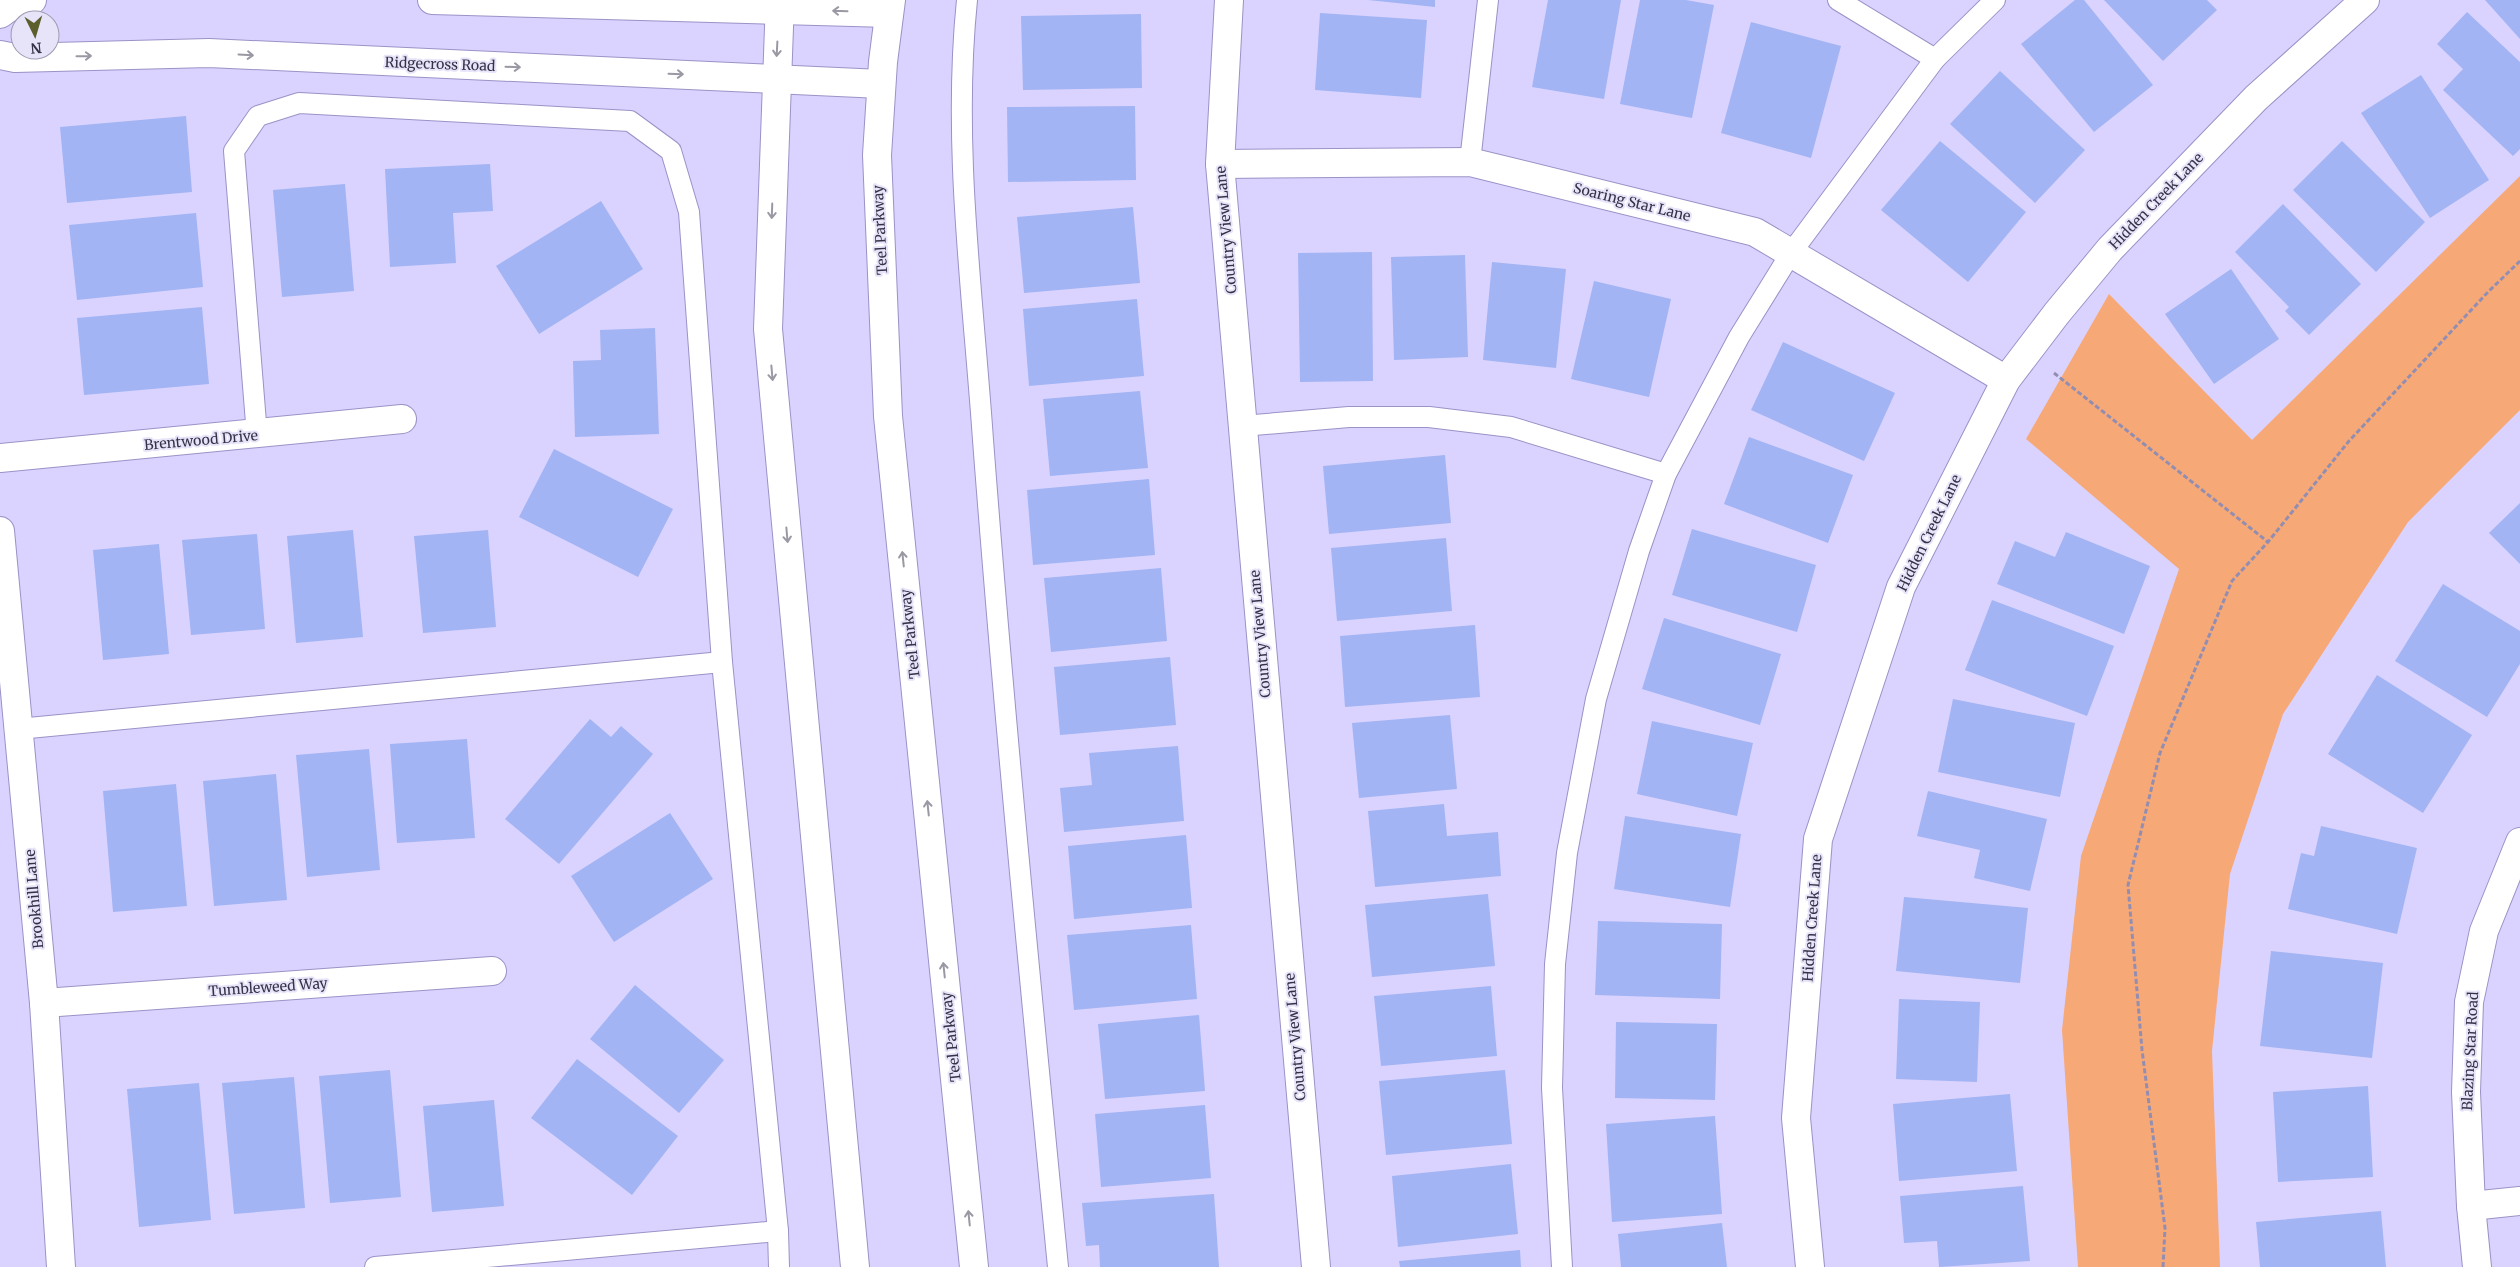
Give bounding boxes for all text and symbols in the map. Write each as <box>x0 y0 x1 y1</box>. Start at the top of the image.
one-way arrow <box>832 6 848 16</box>
north arrow <box>10 10 60 60</box>
text: N <box>30 39 42 57</box>
one-way arrow <box>772 40 781 56</box>
one-way arrow <box>238 50 254 59</box>
one-way arrow <box>75 51 91 61</box>
street label: Ridgecross Road <box>384 53 496 75</box>
one-way arrow <box>504 62 521 72</box>
one-way arrow <box>667 69 683 78</box>
street label: Hidden Creek Lane <box>2105 149 2207 253</box>
street label: Country View Lane <box>1211 165 1241 295</box>
street label: Soaring Star Lane <box>1571 179 1693 225</box>
street label: Teel Parkway <box>869 184 891 275</box>
one-way arrow <box>767 203 776 219</box>
one-way arrow <box>767 365 777 381</box>
street label: Brentwood Drive <box>143 426 259 454</box>
street label: Hidden Creek Lane <box>1893 472 1965 594</box>
one-way arrow <box>782 527 792 543</box>
one-way arrow <box>898 552 908 568</box>
street label: Country View Lane <box>1245 569 1275 699</box>
street label: Teel Parkway <box>896 587 924 680</box>
one-way arrow <box>923 800 933 816</box>
street label: Brookhill Lane <box>21 849 47 949</box>
street label: Hidden Creek Lane <box>1799 854 1825 982</box>
one-way arrow <box>939 962 949 978</box>
street label: Country View Lane <box>1280 972 1310 1102</box>
street label: Tumbleweed Way <box>208 974 329 1000</box>
street label: Teel Parkway <box>937 990 965 1083</box>
street label: Blazing Star Road <box>2458 991 2482 1111</box>
one-way arrow <box>964 1211 974 1227</box>

